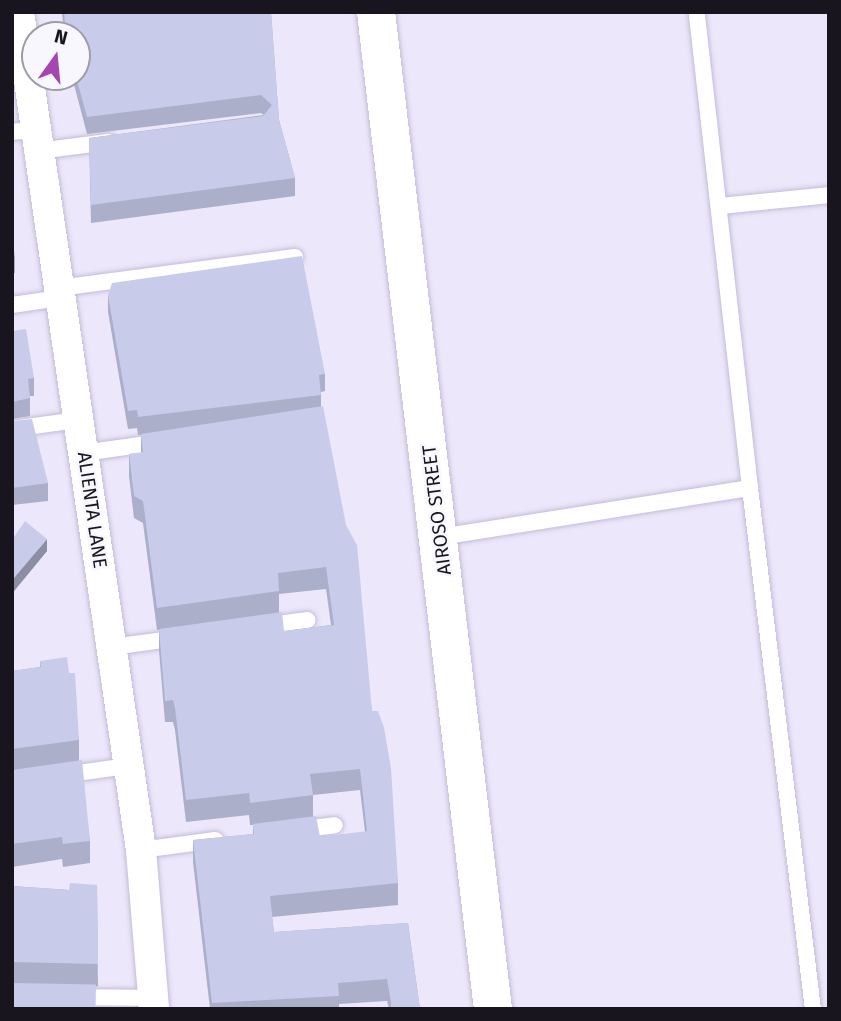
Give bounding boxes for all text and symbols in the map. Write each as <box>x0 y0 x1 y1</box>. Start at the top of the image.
north arrow <box>21 21 91 91</box>
text: N <box>52 24 70 50</box>
street label: AIROSO STREET <box>418 444 456 576</box>
street label: ALIENTA LANE <box>73 450 111 570</box>

